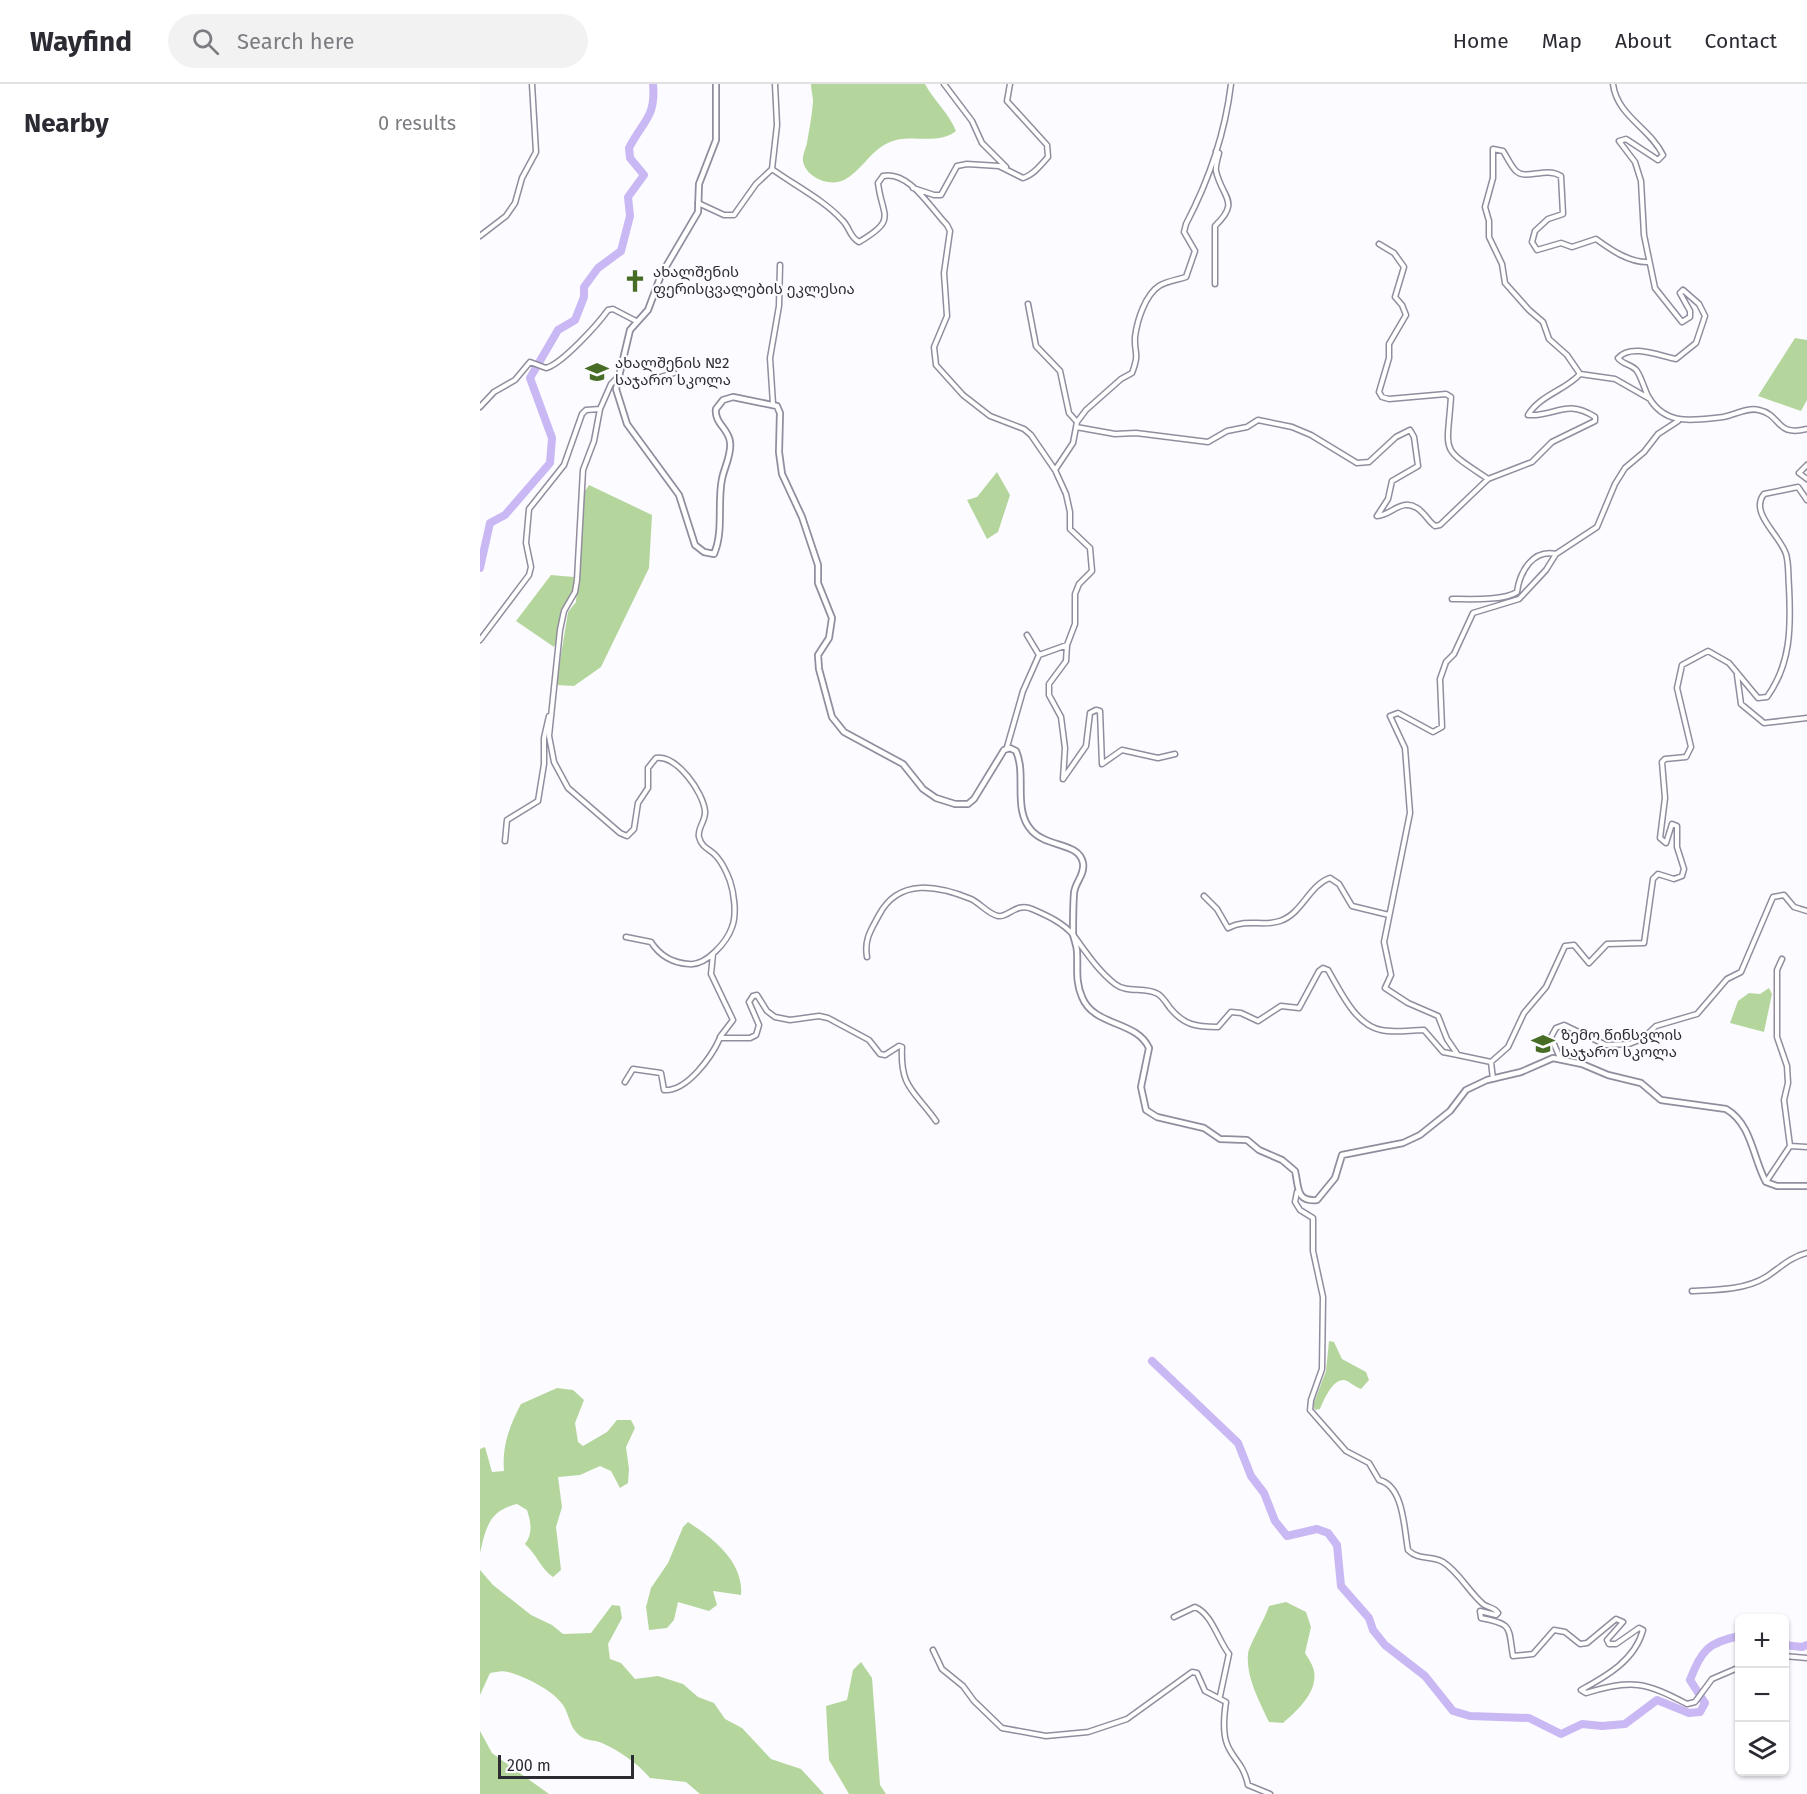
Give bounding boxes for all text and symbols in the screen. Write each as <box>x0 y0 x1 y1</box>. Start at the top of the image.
search box <box>168 14 588 68</box>
text: Wayfind <box>30 25 132 58</box>
icon: search <box>189 25 222 58</box>
text: Search here <box>237 28 355 55</box>
text: Home <box>1453 28 1509 54</box>
text: Map <box>1542 28 1582 54</box>
text: About <box>1615 28 1672 54</box>
text: Contact <box>1705 28 1777 54</box>
text: Nearby <box>24 108 109 139</box>
text: 0 results <box>378 111 456 135</box>
place label: ახალშენის ფერისცვალების ეკლესია <box>653 263 855 298</box>
church icon: ახალშენის ფერისცვალების ეკლესია <box>622 268 648 294</box>
place label: ახალშენის №2 საჯარო სკოლა <box>615 354 731 389</box>
school or university icon: ახალშენის №2 საჯარო სკოლა <box>584 359 610 385</box>
place label: ზემო წინსვლის საჯარო სკოლა <box>1561 1026 1682 1061</box>
school or university icon: ზემო წინსვლის საჯარო სკოლა <box>1530 1031 1556 1057</box>
map controls <box>1735 1614 1789 1776</box>
button: + <box>1735 1614 1789 1668</box>
button: − <box>1735 1668 1789 1722</box>
button: layers <box>1735 1722 1789 1776</box>
scale bar <box>498 1752 634 1780</box>
text: 200 m <box>507 1756 551 1775</box>

